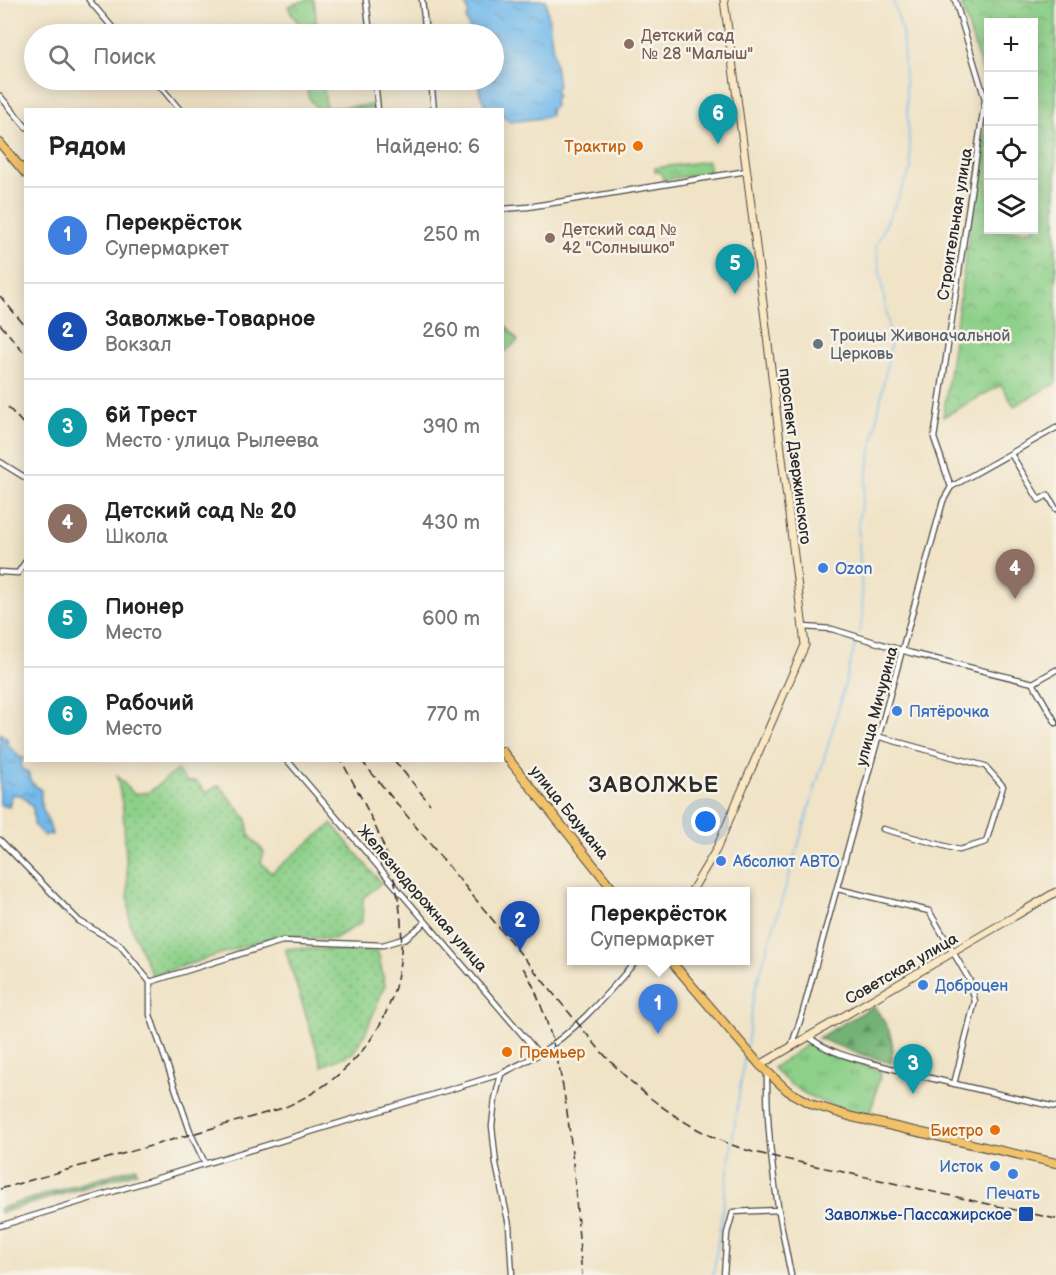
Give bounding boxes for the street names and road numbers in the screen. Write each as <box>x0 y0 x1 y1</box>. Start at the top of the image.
street label: Строительная улица <box>934 146 977 302</box>
street label: проспект Дзержинского <box>774 367 815 545</box>
street label: улица Мичурина <box>852 644 903 768</box>
street label: улица Баумана <box>525 762 613 864</box>
street label: Железнодорожная улица <box>353 822 491 977</box>
street label: Советская улица <box>842 929 962 1009</box>

